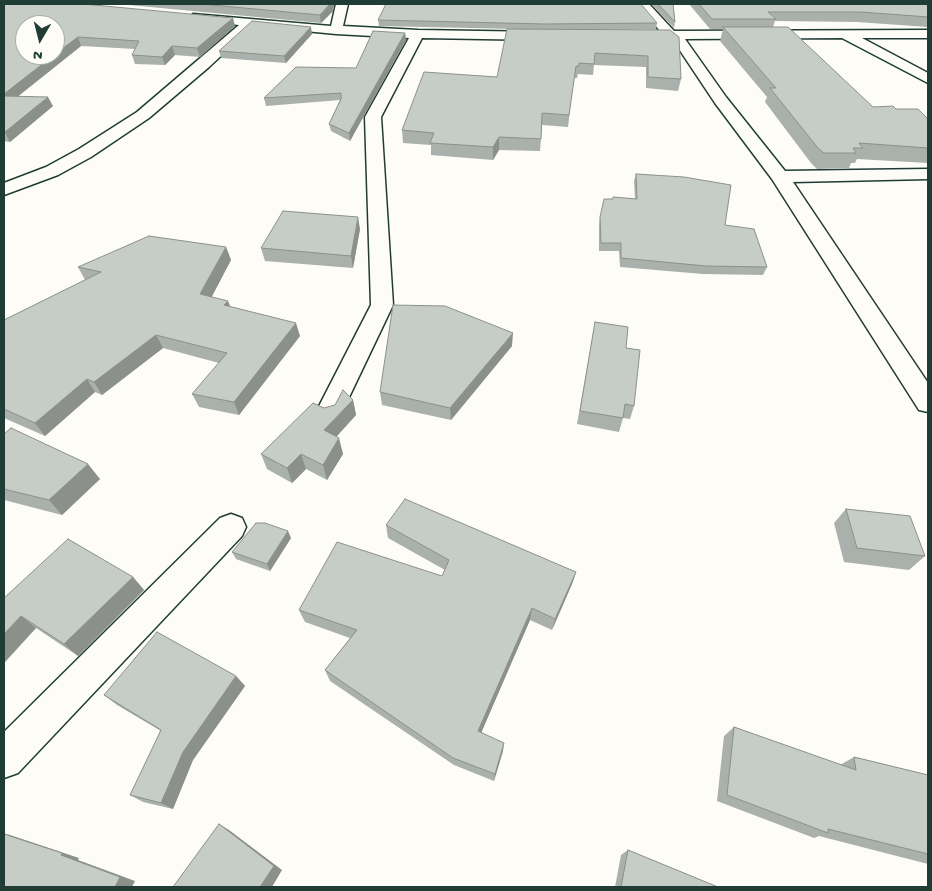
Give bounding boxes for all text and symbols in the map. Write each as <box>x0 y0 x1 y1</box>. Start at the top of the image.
north arrow <box>15 15 65 65</box>
text: N <box>32 45 44 63</box>

